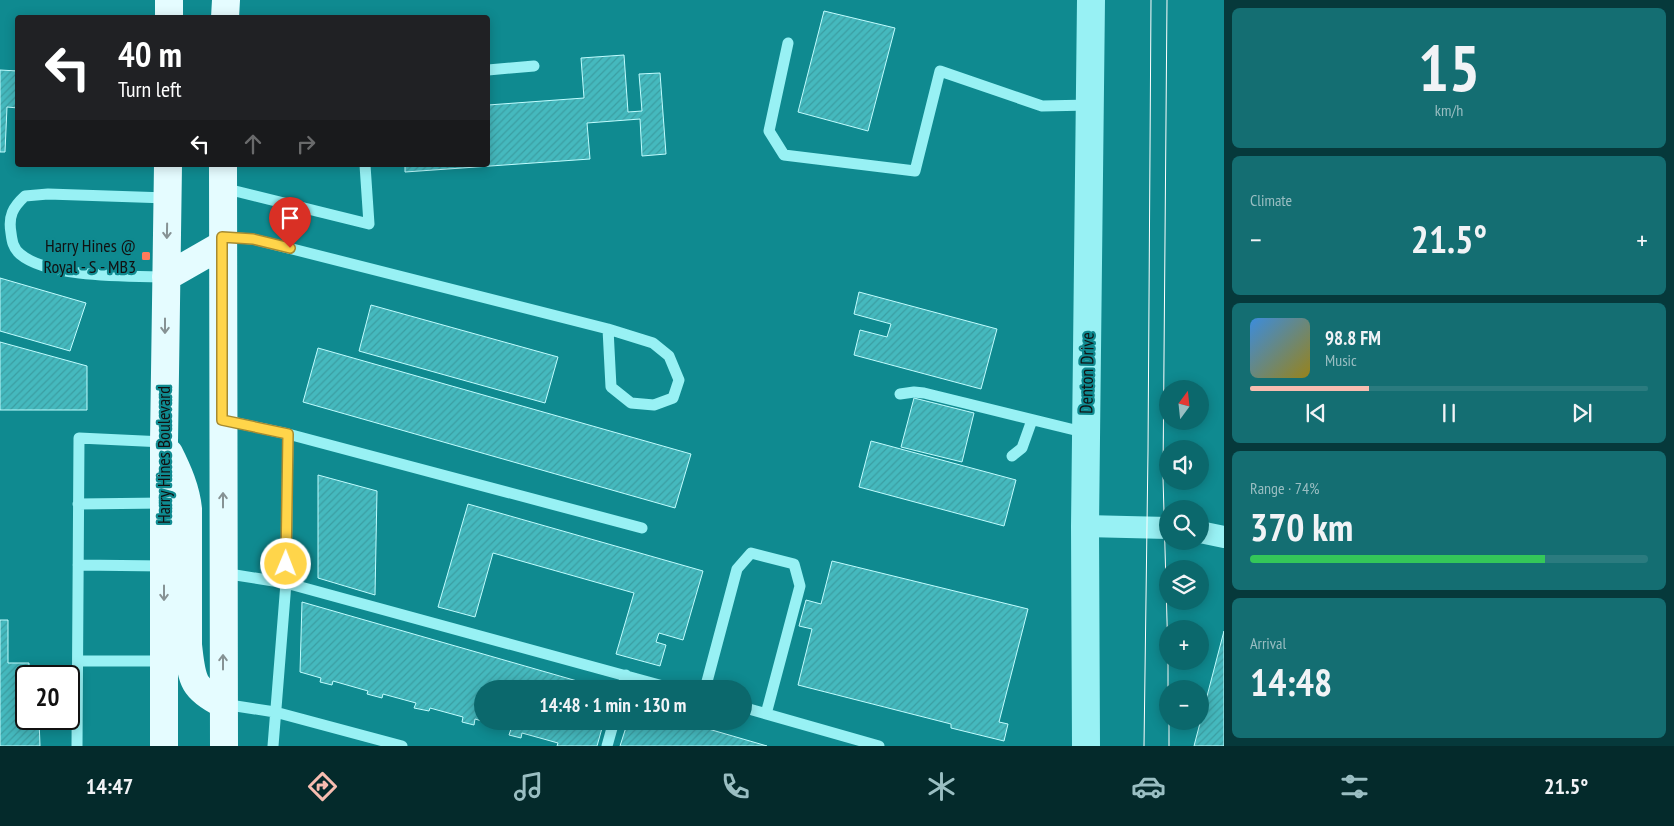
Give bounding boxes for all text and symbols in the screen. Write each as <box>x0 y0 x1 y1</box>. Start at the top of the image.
text: 15 <box>1418 25 1480 109</box>
text: 40 m <box>118 31 182 77</box>
icon: left <box>35 35 100 100</box>
text: Turn left <box>118 75 182 103</box>
text: km/h <box>1435 100 1463 120</box>
icon: left <box>186 130 214 158</box>
icon: ahead <box>239 130 267 158</box>
icon: right <box>292 130 320 158</box>
text: Climate <box>1250 190 1292 210</box>
pin <box>269 197 311 248</box>
icon: arrive <box>276 204 304 232</box>
text: 21.5° <box>1411 214 1487 263</box>
text: − <box>1250 221 1262 258</box>
text: + <box>1636 221 1648 258</box>
one-way arrow <box>162 223 171 239</box>
place label: Harry Hines @ Royal - S - MB3 <box>44 234 136 278</box>
marker: Harry Hines @ Royal - S - MB3 <box>140 250 152 262</box>
one-way arrow <box>160 317 170 333</box>
text: 98.8 FM <box>1325 326 1381 350</box>
street label: Denton Drive <box>1074 332 1099 414</box>
text: Music <box>1325 350 1357 370</box>
north arrow <box>1159 380 1209 430</box>
map controls <box>1159 380 1209 730</box>
street label: Harry Hines Boulevard <box>152 386 175 524</box>
icon: previous <box>1302 399 1330 427</box>
icon: pause <box>1435 399 1463 427</box>
icon: next <box>1568 399 1596 427</box>
button: sound <box>1159 440 1209 490</box>
text: Range · 74% <box>1250 478 1319 498</box>
one-way arrow <box>218 492 228 508</box>
button: search <box>1159 500 1209 550</box>
text: 370 km <box>1250 502 1353 551</box>
position arrow <box>259 537 311 589</box>
button: layers <box>1159 560 1209 610</box>
one-way arrow <box>159 584 169 601</box>
button: + <box>1159 620 1209 670</box>
text: Arrival <box>1250 633 1286 653</box>
one-way arrow <box>218 655 228 671</box>
text: 14:48 <box>1250 657 1332 706</box>
speed limit sign: 20 <box>15 665 80 730</box>
button: − <box>1159 680 1209 730</box>
text: 14:48 · 1 min · 130 m <box>540 693 686 717</box>
icon: directions <box>305 769 340 804</box>
icon: music <box>511 769 546 804</box>
icon: phone <box>718 769 753 804</box>
icon: climate <box>924 769 959 804</box>
icon: car <box>1131 769 1166 804</box>
icon: filters <box>1337 769 1372 804</box>
text: 14:47 <box>86 772 133 800</box>
text: 21.5° <box>1544 772 1588 800</box>

